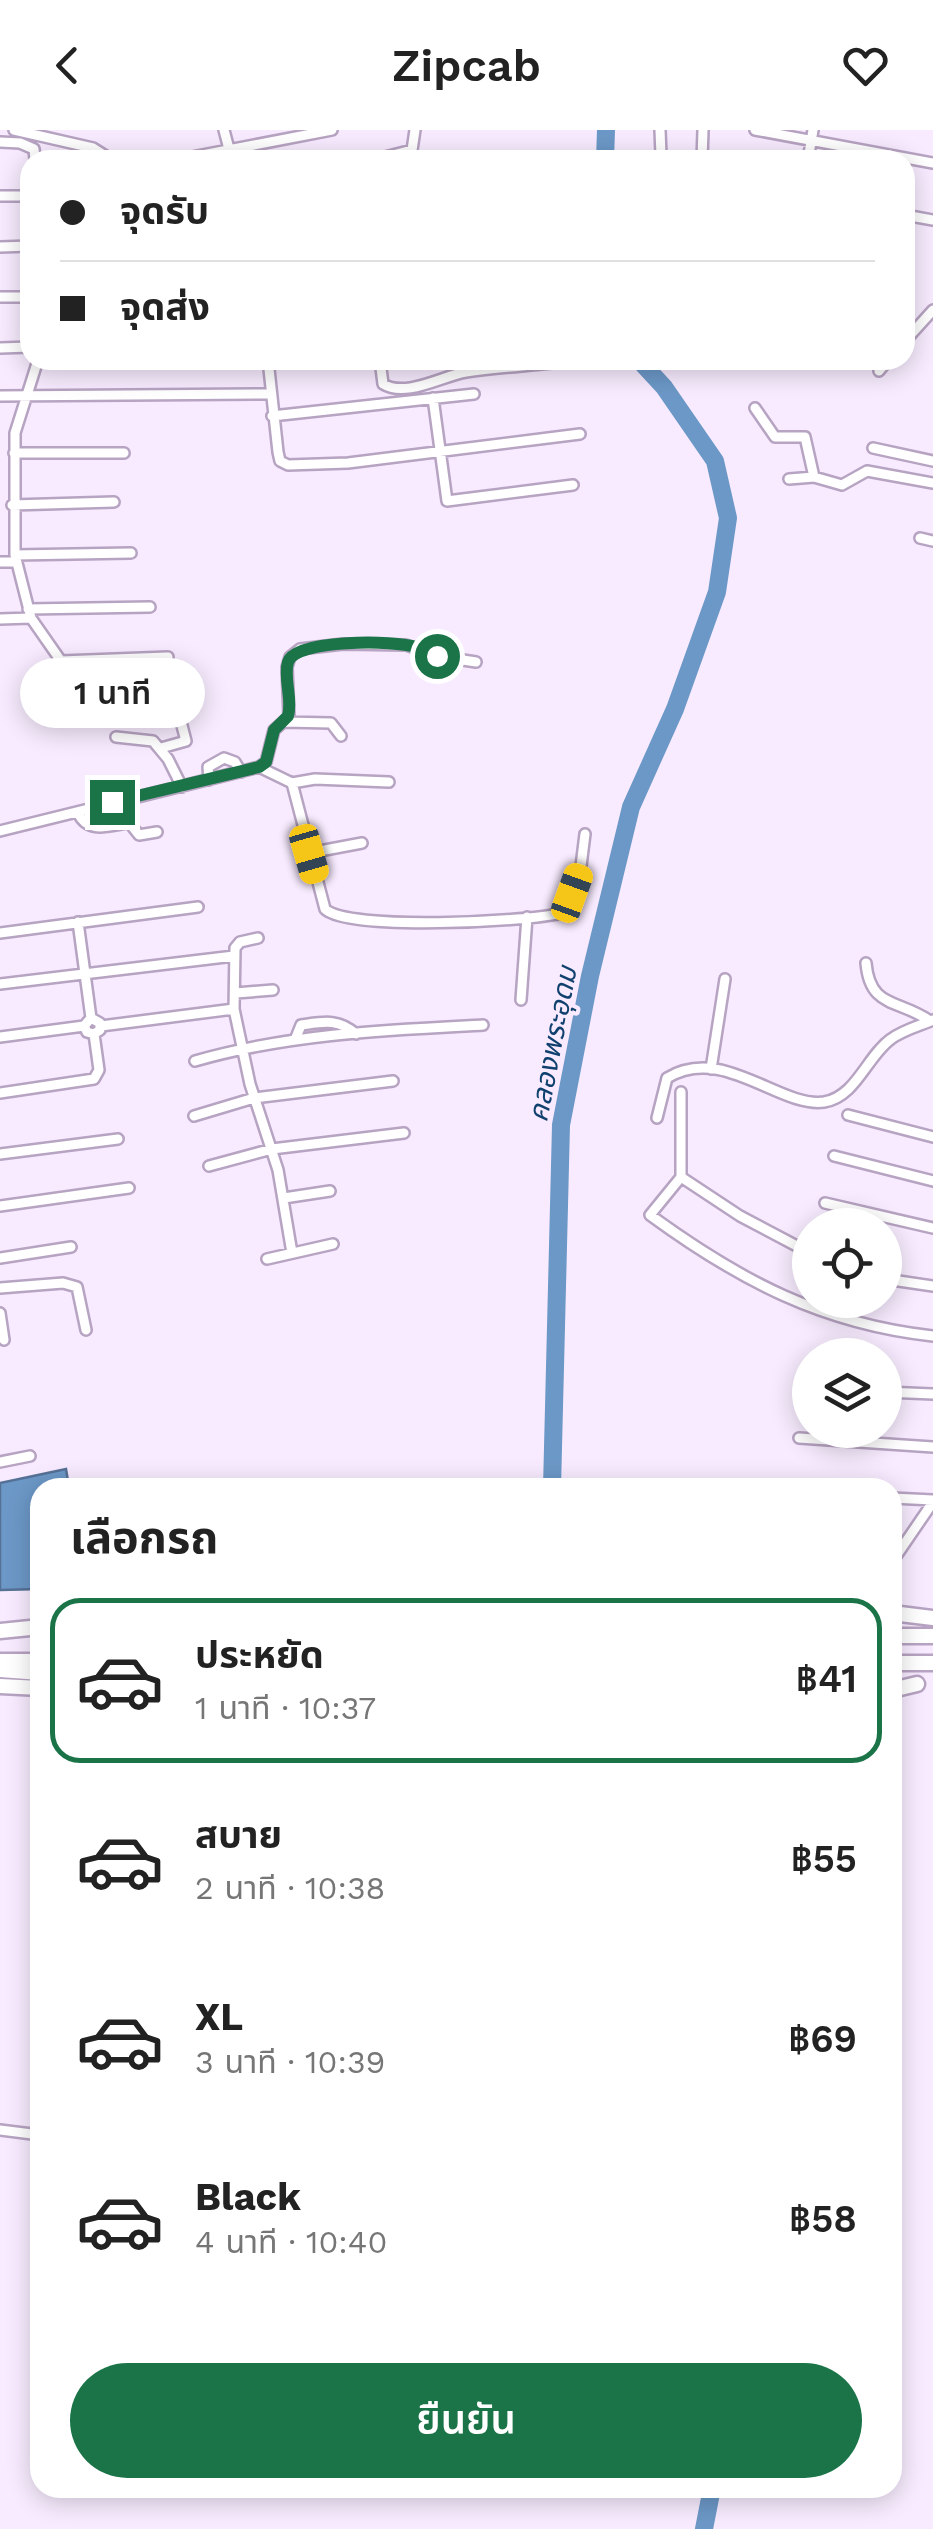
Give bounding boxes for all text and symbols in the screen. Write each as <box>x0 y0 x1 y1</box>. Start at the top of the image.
icon: back <box>40 38 95 93</box>
icon: heart <box>838 38 893 93</box>
text: Zipcab <box>392 39 541 92</box>
text: จุดรับ <box>120 189 209 233</box>
text: จุดส่ง <box>120 285 210 329</box>
route start <box>415 634 460 679</box>
callout: 1 นาที <box>19 657 204 727</box>
text: 1 นาที <box>74 674 151 712</box>
route end <box>90 780 135 825</box>
car <box>286 821 332 887</box>
car <box>548 860 596 926</box>
water label: คลองพระอุดม <box>521 962 585 1125</box>
map controls <box>792 1208 902 1448</box>
button: locate <box>792 1208 902 1318</box>
button: layers <box>792 1338 902 1448</box>
text: เลือกรถ <box>70 1511 218 1564</box>
text: ประหยัด <box>195 1633 324 1677</box>
icon: car <box>75 1636 165 1726</box>
text: ฿41 <box>796 1657 857 1701</box>
text: 1 นาที · 10:37 <box>195 1689 376 1727</box>
text: สบาย <box>195 1813 282 1857</box>
icon: car <box>75 1816 165 1906</box>
text: ฿55 <box>791 1837 857 1881</box>
text: 2 นาที · 10:38 <box>195 1869 385 1907</box>
text: XL <box>195 1995 243 2039</box>
icon: car <box>75 1996 165 2086</box>
text: ฿69 <box>788 2017 857 2061</box>
text: 3 นาที · 10:39 <box>195 2043 385 2081</box>
text: Black <box>195 2175 301 2219</box>
icon: car <box>75 2176 165 2266</box>
text: ฿58 <box>789 2197 857 2241</box>
text: 4 นาที · 10:40 <box>195 2223 387 2261</box>
button: ยืนยัน <box>70 2363 862 2478</box>

